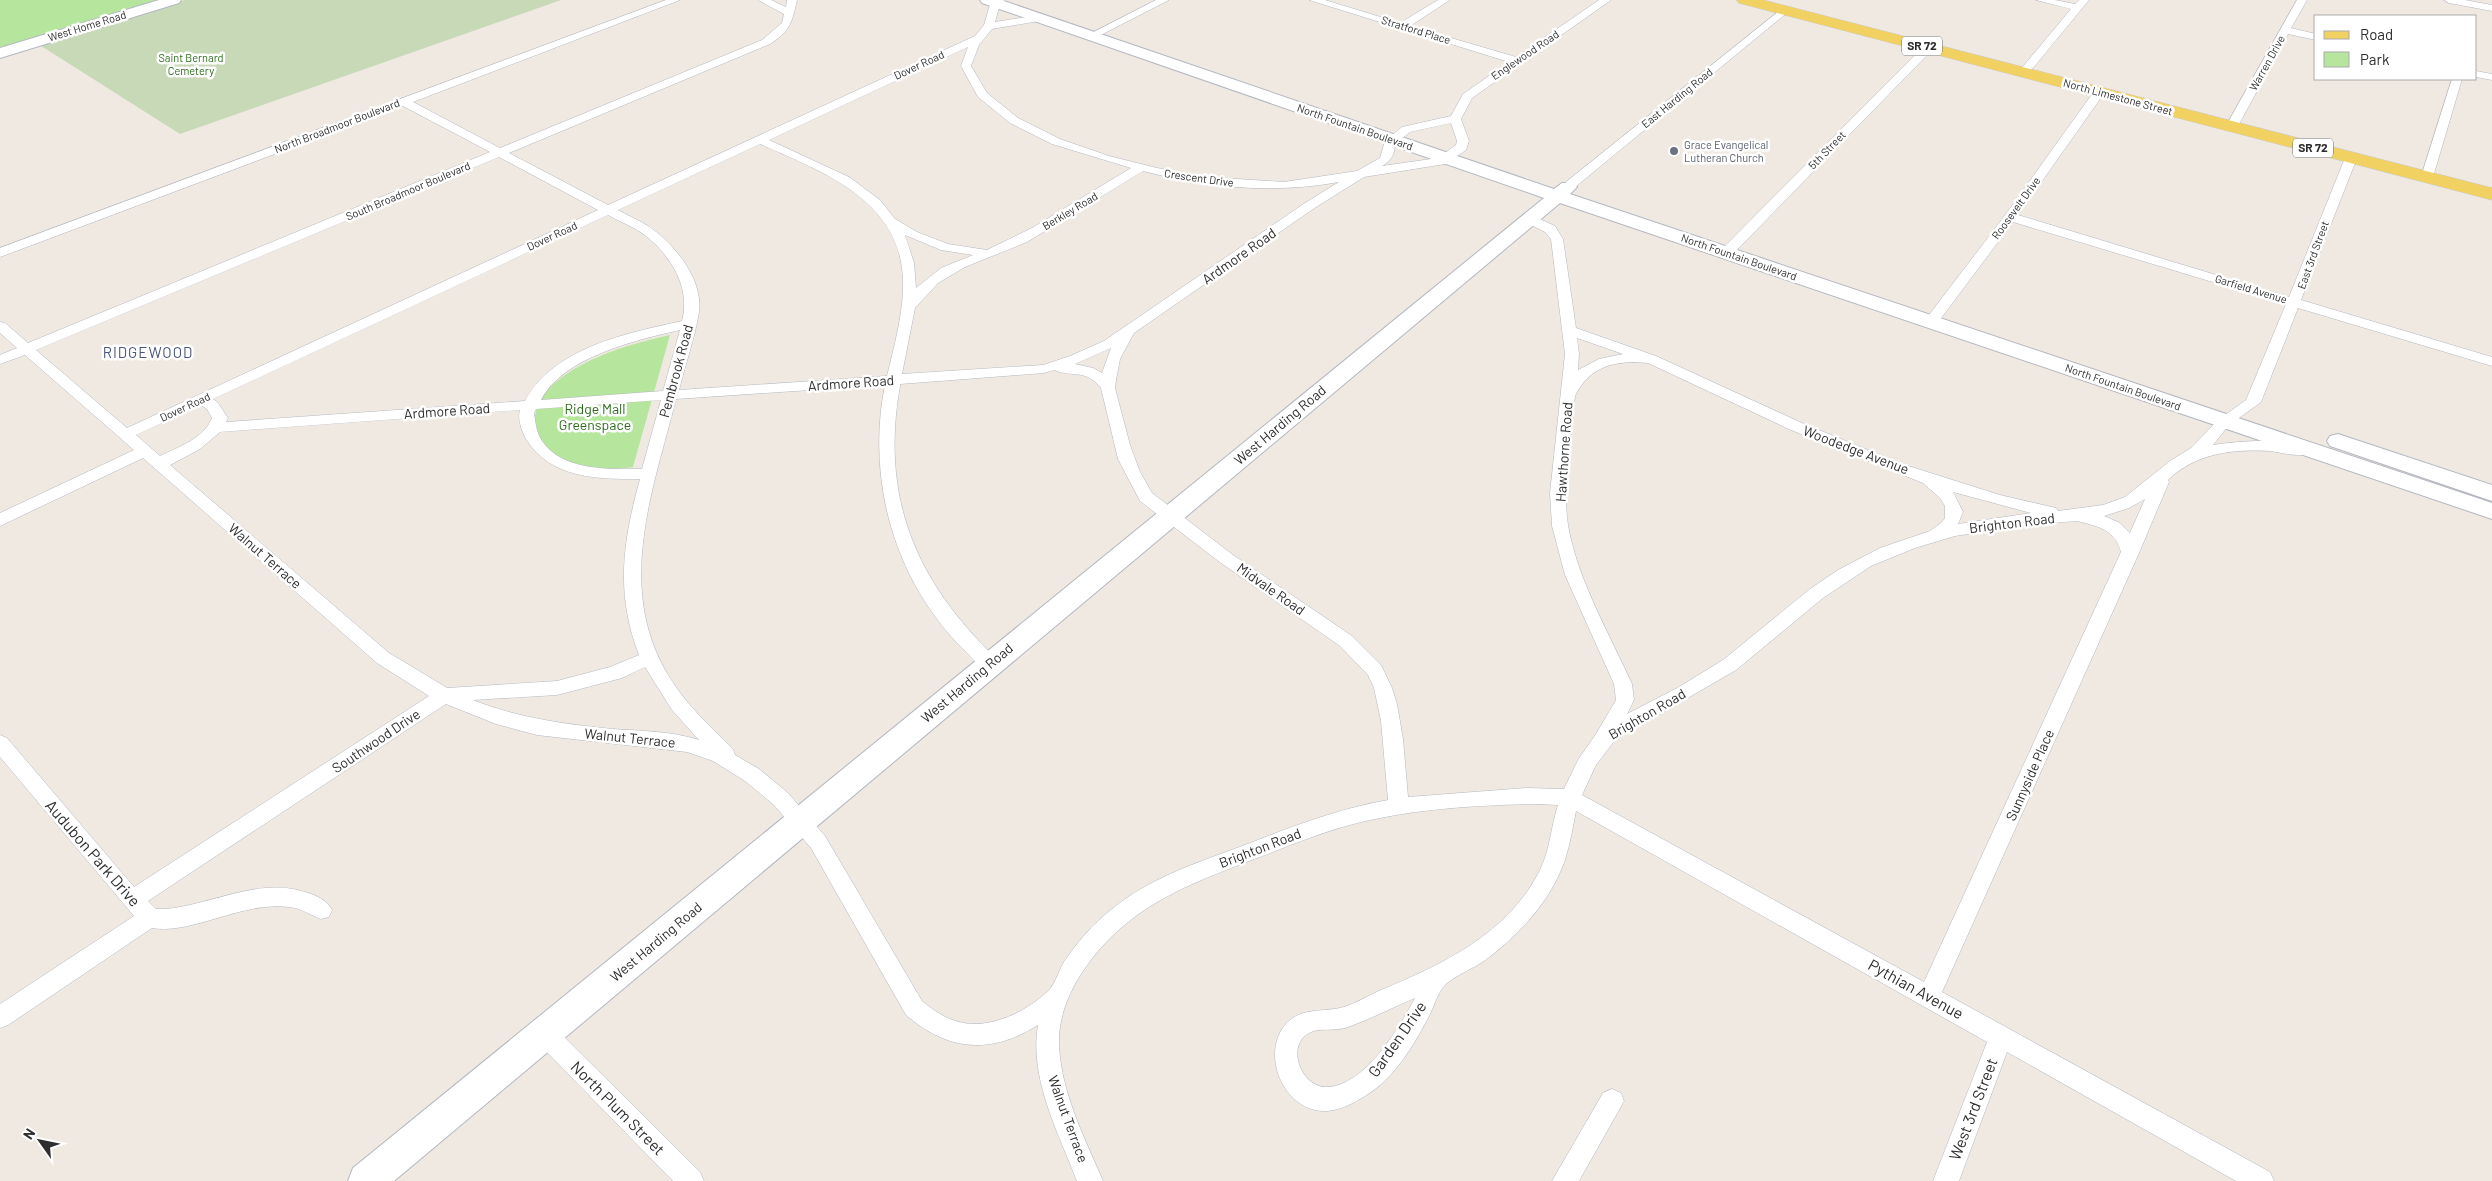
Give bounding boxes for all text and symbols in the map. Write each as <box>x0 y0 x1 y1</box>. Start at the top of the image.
street label: West Home Road <box>46 7 127 44</box>
street label: Stratford Place <box>1380 13 1452 46</box>
legend <box>2314 15 2477 80</box>
text: Road <box>2360 25 2393 43</box>
street label: Englewood Road <box>1488 27 1561 82</box>
street label: Warren Drive <box>2246 33 2287 93</box>
road number: SR 72 <box>1902 36 1942 56</box>
street label: Dover Road <box>892 47 946 82</box>
text: Park <box>2360 50 2390 68</box>
park label: Saint Bernard Cemetery <box>158 51 224 77</box>
street label: East Harding Road <box>1639 65 1715 130</box>
street label: North Limestone Street <box>2062 76 2174 117</box>
street label: North Broadmoor Boulevard <box>272 96 401 155</box>
street label: North Fountain Boulevard <box>1296 101 1415 152</box>
street label: 5th Street <box>1805 128 1848 171</box>
place label: Grace Evangelical Lutheran Church <box>1684 138 1768 164</box>
road number: SR 72 <box>2293 138 2333 158</box>
marker: Grace Evangelical Lutheran Church <box>1668 145 1680 157</box>
street label: South Broadmoor Boulevard <box>344 158 472 223</box>
street label: Crescent Drive <box>1164 166 1235 189</box>
street label: Roosevelt Drive <box>1989 174 2043 241</box>
street label: Berkley Road <box>1040 189 1100 232</box>
street label: Dover Road <box>525 218 579 253</box>
street label: East 3rd Street <box>2294 219 2331 291</box>
street label: Ardmore Road <box>1198 224 1279 287</box>
street label: North Fountain Boulevard <box>1680 231 1799 282</box>
street label: Garfield Avenue <box>2214 271 2289 306</box>
street label: Pembrook Road <box>655 322 696 419</box>
district label: RIDGEWOOD <box>103 343 193 361</box>
street label: North Fountain Boulevard <box>2064 361 2183 412</box>
street label: Ardmore Road <box>807 371 895 394</box>
street label: West Harding Road <box>1230 381 1329 468</box>
street label: Dover Road <box>158 389 212 424</box>
street label: Ardmore Road <box>403 399 491 422</box>
park label: Ridge Mall Greenspace <box>559 400 631 433</box>
street label: Hawthorne Road <box>1552 401 1575 503</box>
street label: Woodedge Avenue <box>1801 422 1911 478</box>
street label: Brighton Road <box>1968 509 2056 536</box>
street label: Walnut Terrace <box>225 519 305 592</box>
street label: Midvale Road <box>1234 559 1309 618</box>
street label: West Harding Road <box>917 639 1016 726</box>
street label: Brighton Road <box>1605 685 1688 743</box>
street label: Southwood Drive <box>328 705 423 776</box>
street label: Walnut Terrace <box>584 724 676 751</box>
street label: Sunnyside Place <box>2002 726 2057 823</box>
street label: Audubon Park Drive <box>42 795 145 910</box>
street label: Brighton Road <box>1216 824 1303 871</box>
street label: West Harding Road <box>606 898 705 985</box>
street label: Pythian Avenue <box>1865 955 1967 1023</box>
street label: Garden Drive <box>1363 997 1430 1080</box>
street label: West 3rd Street <box>1944 1055 2001 1163</box>
street label: North Plum Street <box>567 1057 669 1159</box>
street label: Walnut Terrace <box>1045 1073 1092 1165</box>
north arrow <box>15 1116 65 1166</box>
text: N <box>19 1125 38 1142</box>

